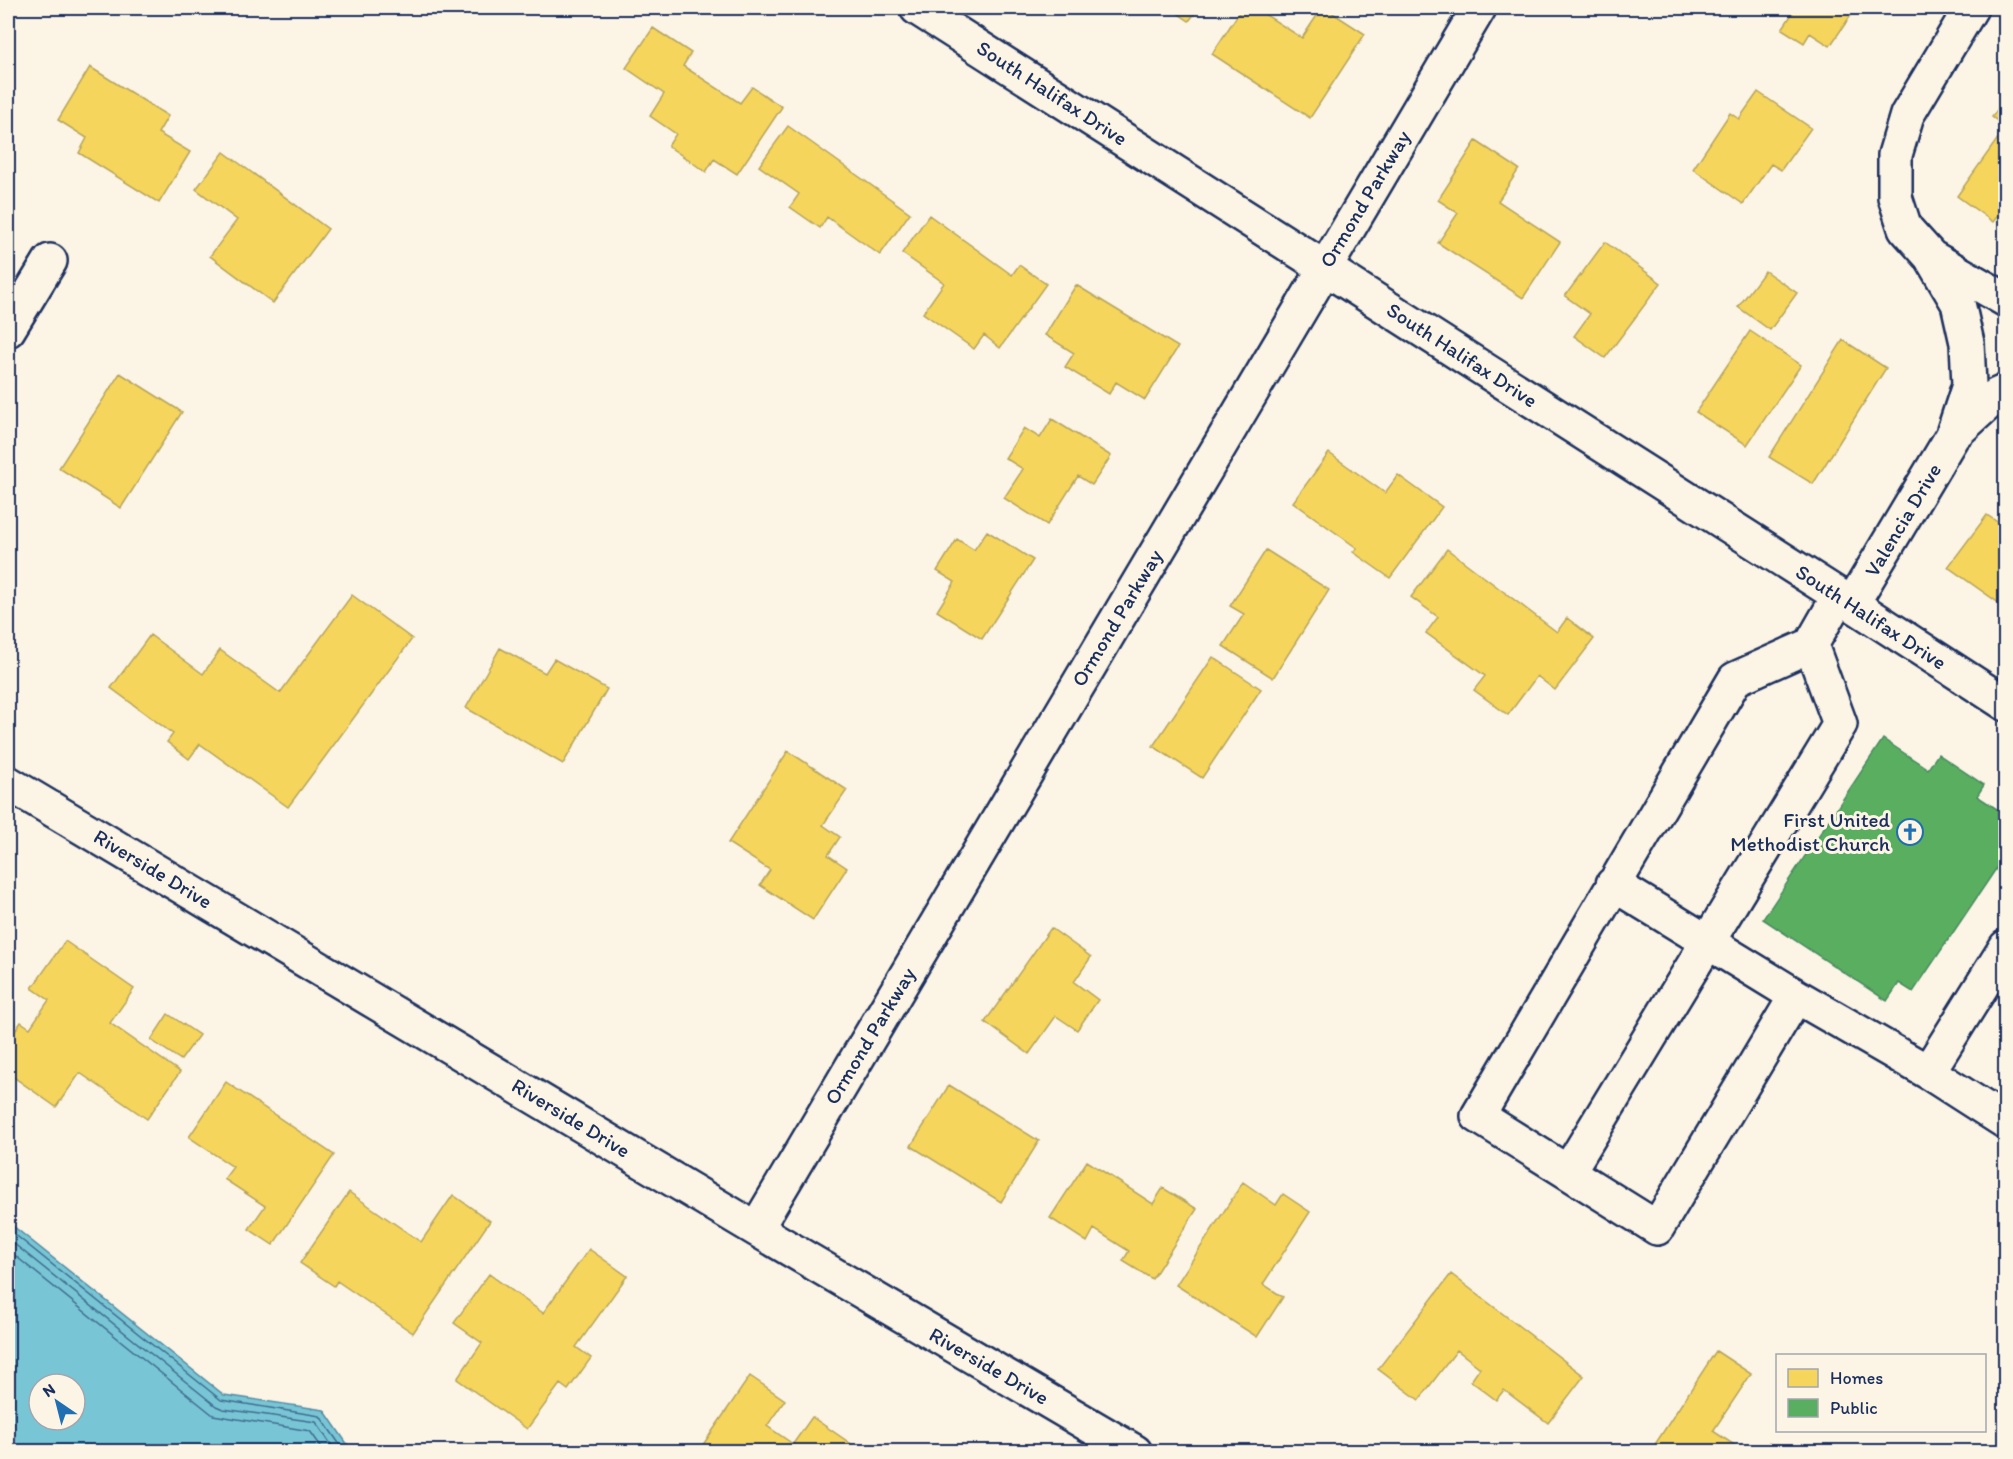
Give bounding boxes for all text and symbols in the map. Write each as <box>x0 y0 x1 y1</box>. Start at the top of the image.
street label: South Halifax Drive <box>972 35 1132 151</box>
street label: Ormond Parkway <box>1314 125 1415 272</box>
street label: South Halifax Drive <box>1382 297 1542 413</box>
street label: Valencia Drive <box>1859 458 1946 581</box>
street label: Ormond Parkway <box>1066 544 1167 691</box>
street label: South Halifax Drive <box>1791 559 1951 675</box>
place label: First United Methodist Church <box>1730 807 1891 856</box>
church icon: First United Methodist Church <box>1895 817 1925 847</box>
street label: Riverside Drive <box>90 823 217 914</box>
street label: Ormond Parkway <box>819 962 920 1109</box>
street label: Riverside Drive <box>508 1072 635 1163</box>
street label: Riverside Drive <box>925 1321 1053 1410</box>
legend <box>1776 1354 1986 1432</box>
text: Homes <box>1830 1367 1883 1389</box>
north arrow <box>27 1372 87 1432</box>
text: N <box>39 1379 59 1401</box>
text: Public <box>1830 1397 1878 1419</box>

